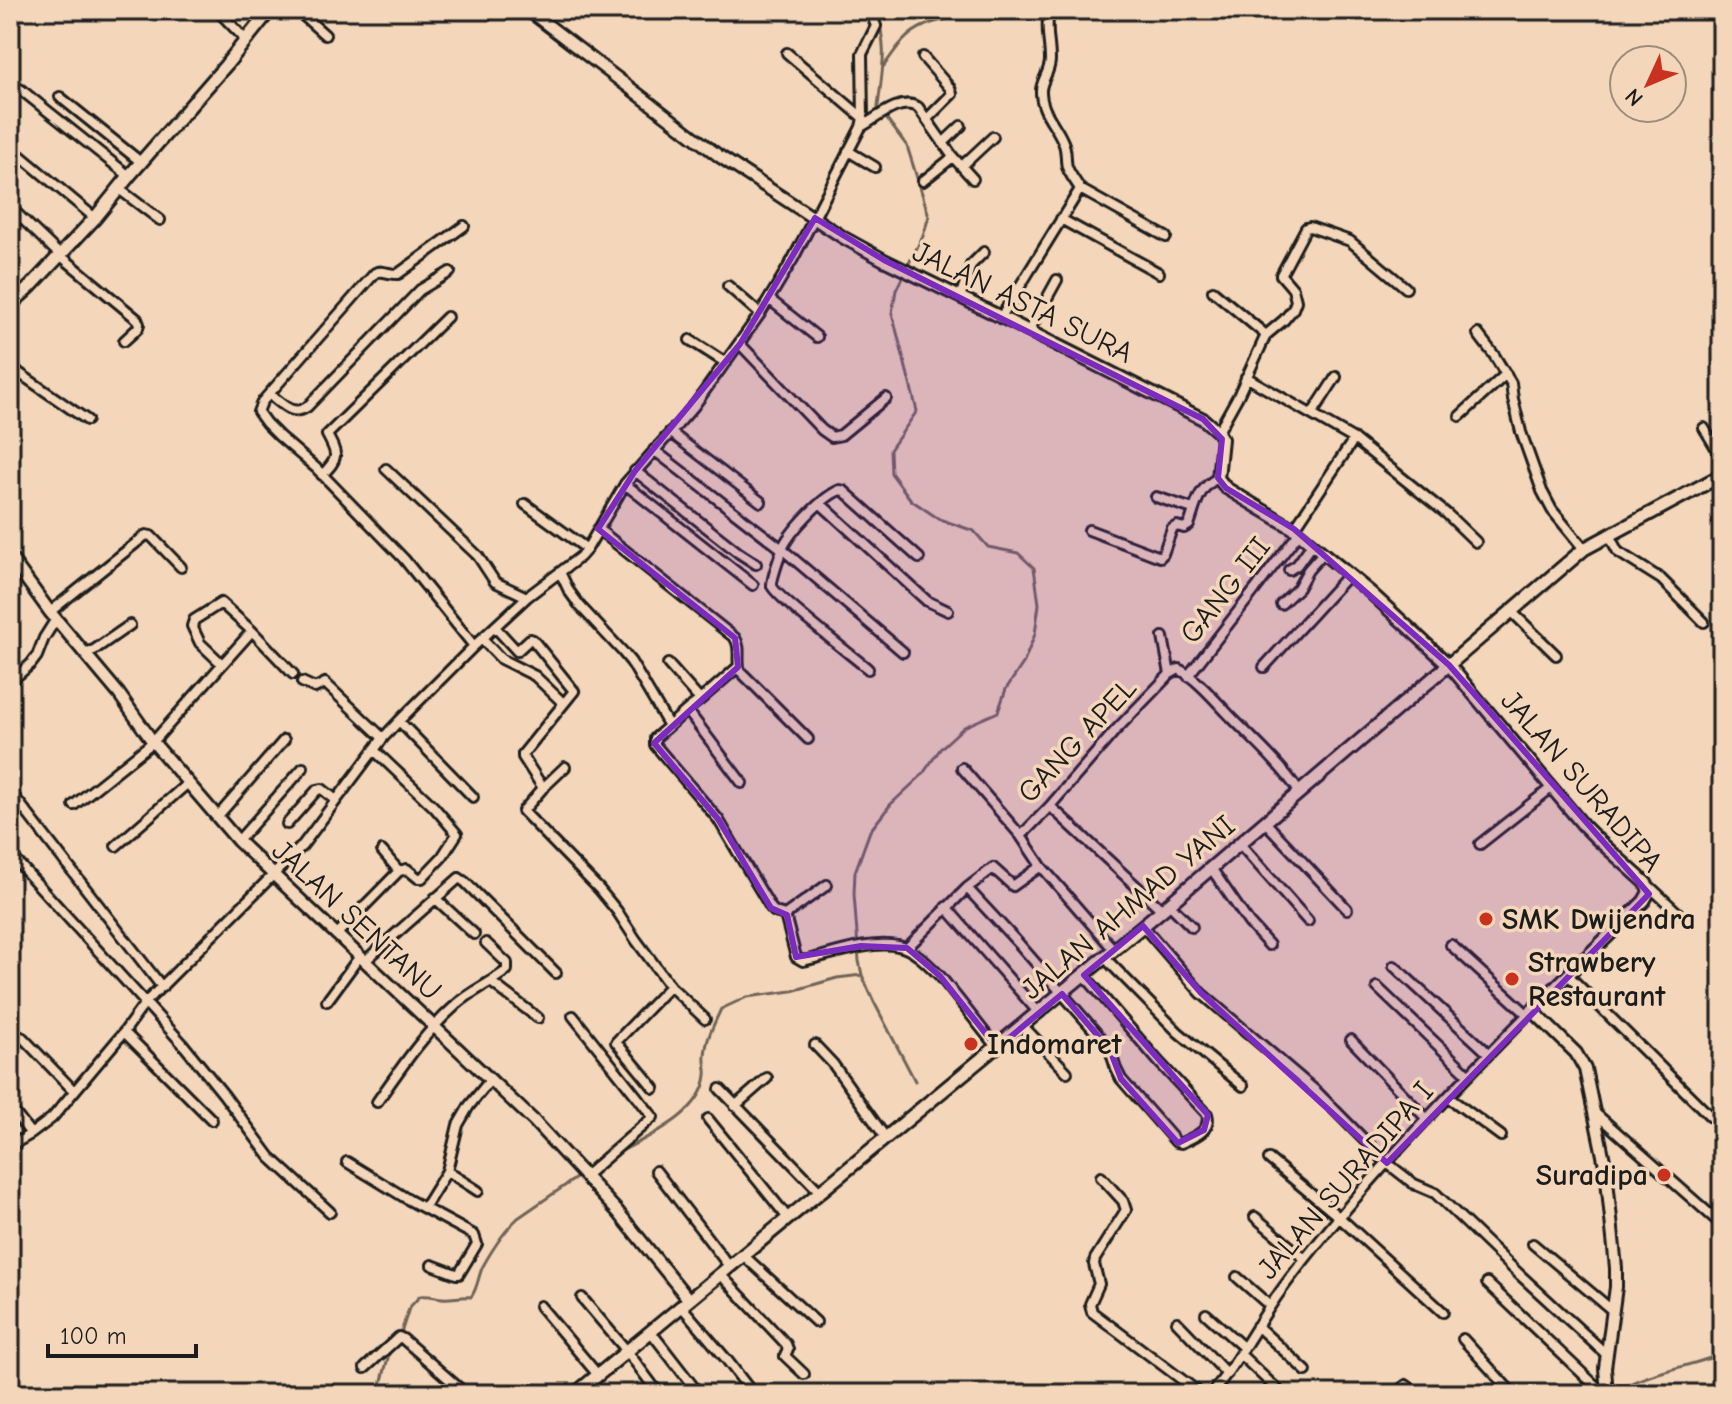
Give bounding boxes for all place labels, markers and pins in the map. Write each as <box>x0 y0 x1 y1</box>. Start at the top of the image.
place label: SMK Dwijendra <box>1502 902 1696 937</box>
marker: SMK Dwijendra <box>1477 910 1495 928</box>
place label: Strawbery Restaurant <box>1528 945 1667 1014</box>
marker: Strawbery Restaurant <box>1503 970 1521 988</box>
place label: Indomaret <box>987 1027 1123 1062</box>
marker: Indomaret <box>962 1035 980 1053</box>
place label: Suradipa <box>1536 1158 1648 1193</box>
marker: Suradipa <box>1655 1166 1673 1184</box>

